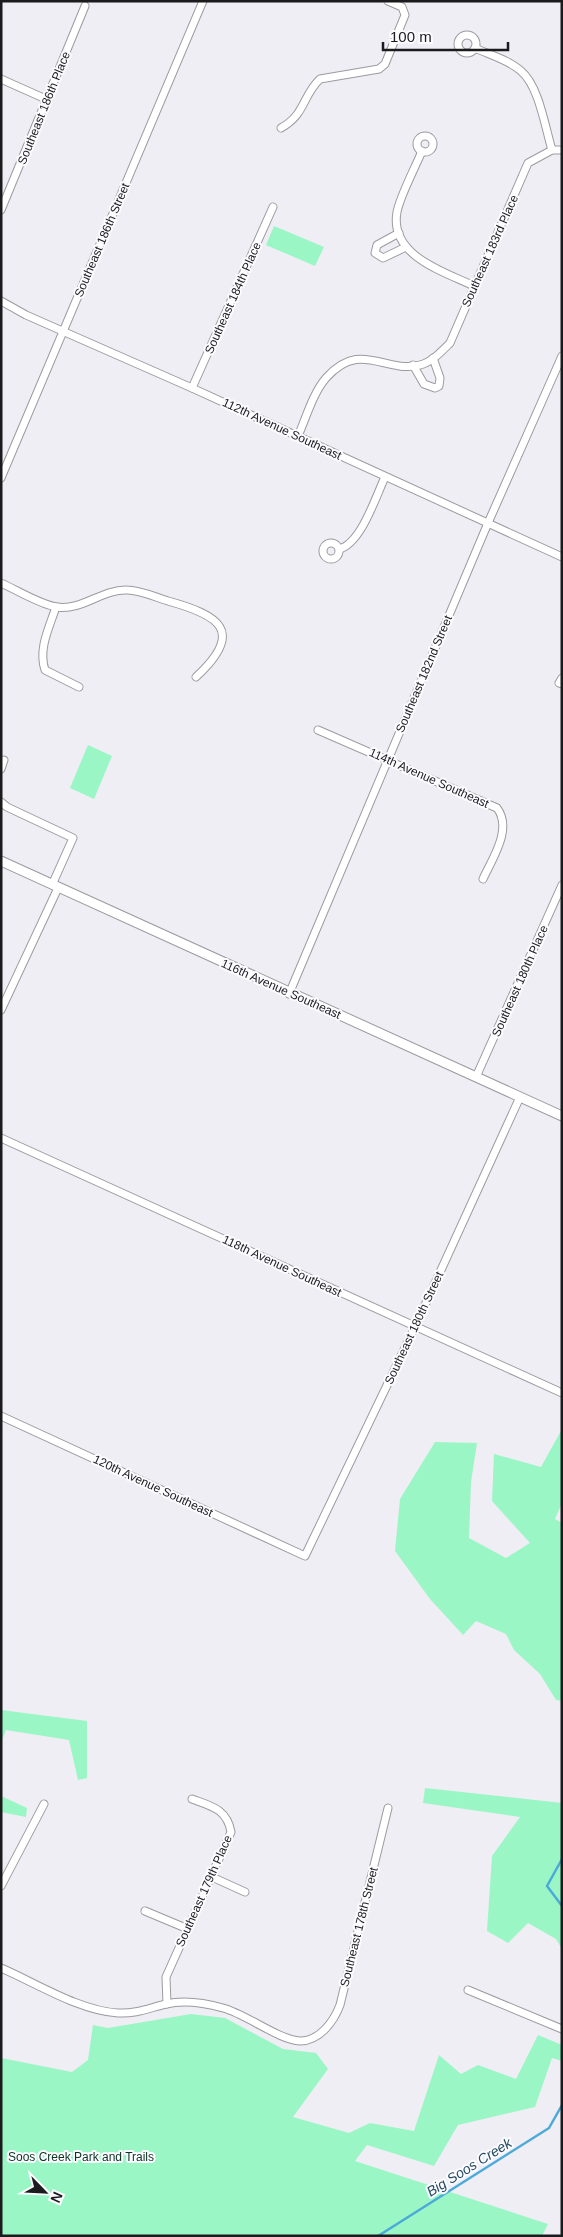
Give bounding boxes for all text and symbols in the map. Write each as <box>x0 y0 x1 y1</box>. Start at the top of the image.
scale bar <box>383 20 508 52</box>
text: 100 m <box>390 28 432 45</box>
street label: Southeast 186th Place <box>15 49 73 167</box>
street label: Southeast 186th Street <box>72 180 133 299</box>
street label: Southeast 183rd Place <box>459 192 521 309</box>
street label: Southeast 184th Place <box>202 240 264 356</box>
street label: 112th Avenue Southeast <box>220 395 344 463</box>
street label: Southeast 182nd Street <box>393 613 455 735</box>
street label: 114th Avenue Southeast <box>367 745 492 811</box>
street label: Southeast 180th Place <box>489 923 551 1039</box>
street label: 116th Avenue Southeast <box>219 956 344 1022</box>
street label: 118th Avenue Southeast <box>220 1232 344 1300</box>
street label: Southeast 180th Street <box>382 1269 447 1387</box>
street label: 120th Avenue Southeast <box>91 1452 216 1520</box>
street label: Southeast 179th Place <box>173 1833 235 1949</box>
street label: Southeast 178th Street <box>337 1865 381 1988</box>
water label: Big Soos Creek <box>424 2134 515 2200</box>
park label: Soos Creek Park and Trails <box>8 2150 154 2164</box>
north arrow <box>20 2167 70 2217</box>
text: N <box>48 2189 66 2205</box>

